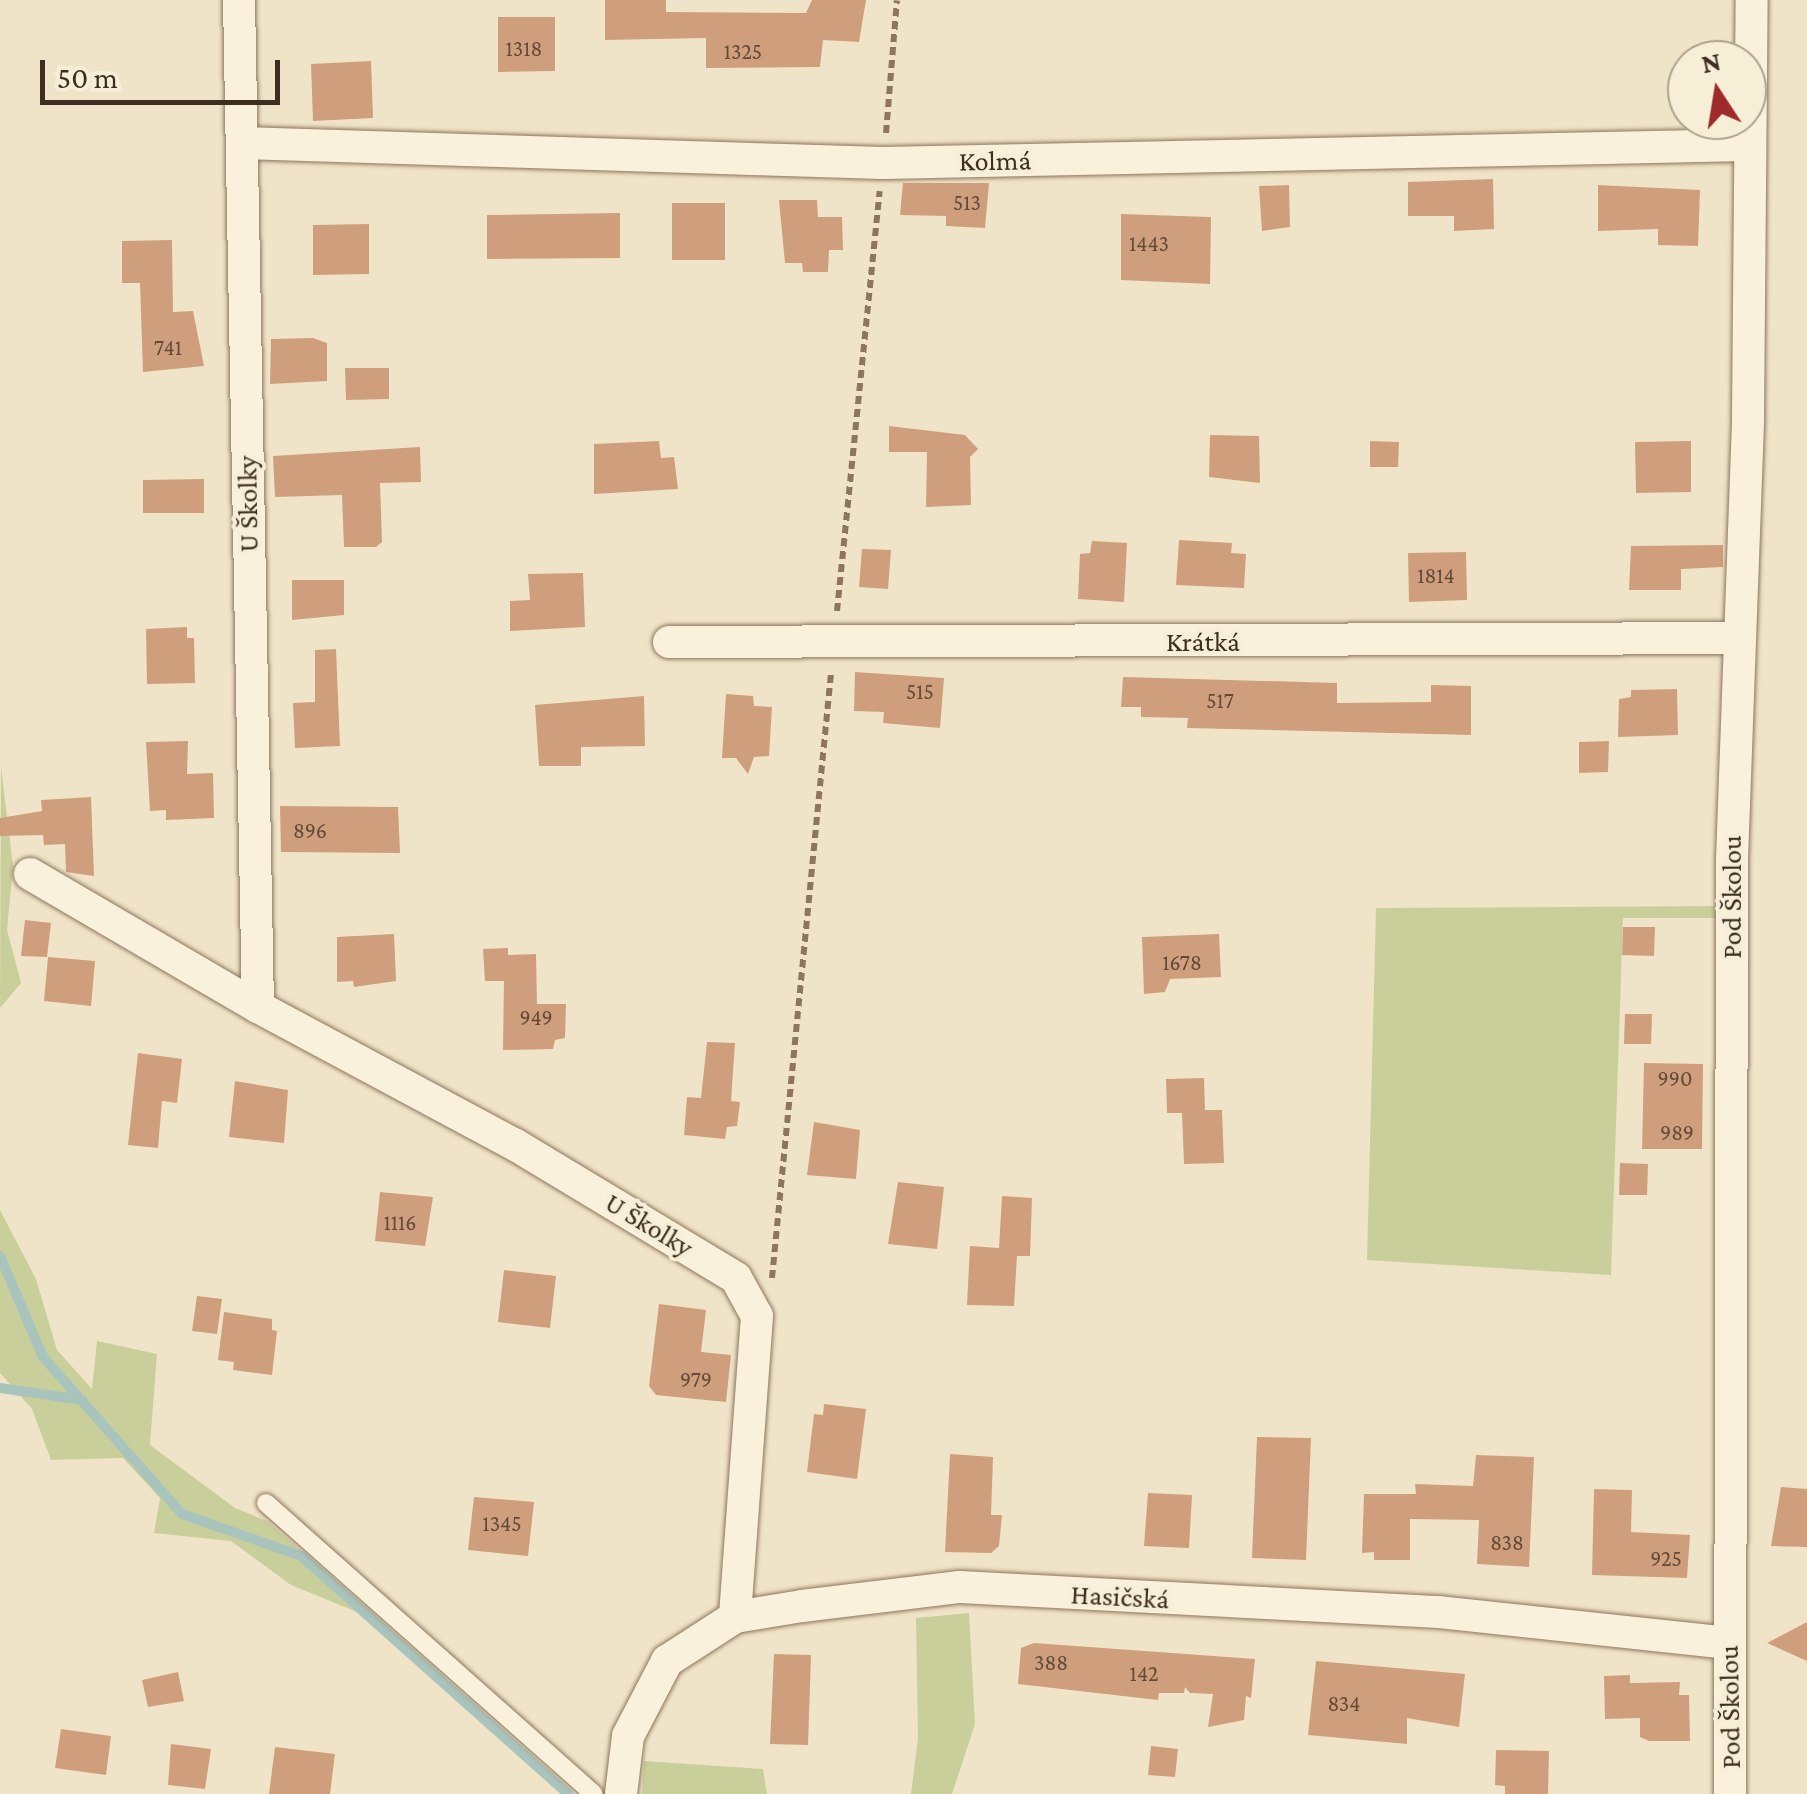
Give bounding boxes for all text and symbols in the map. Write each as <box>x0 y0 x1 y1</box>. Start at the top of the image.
house number: 1318 <box>506 36 542 62</box>
house number: 1325 <box>724 39 762 65</box>
scale bar <box>45 40 285 102</box>
north arrow <box>1667 40 1767 140</box>
text: N <box>1699 45 1724 79</box>
text: 50 m <box>57 61 118 94</box>
street label: Kolmá <box>958 144 1032 178</box>
house number: 513 <box>953 190 981 216</box>
house number: 1443 <box>1129 231 1169 257</box>
house number: 741 <box>154 335 182 361</box>
street label: U Školky <box>230 455 266 553</box>
house number: 1814 <box>1417 563 1455 589</box>
street label: Krátká <box>1166 625 1240 659</box>
house number: 515 <box>906 679 934 705</box>
house number: 517 <box>1206 688 1234 714</box>
house number: 896 <box>293 818 327 844</box>
street label: Pod Školou <box>1715 835 1749 959</box>
house number: 1678 <box>1162 950 1202 976</box>
house number: 949 <box>519 1005 553 1031</box>
house number: 990 <box>1658 1066 1692 1092</box>
house number: 989 <box>1660 1120 1694 1146</box>
street label: U Školky <box>599 1186 699 1264</box>
house number: 1116 <box>383 1210 417 1236</box>
house number: 979 <box>680 1367 712 1393</box>
house number: 1345 <box>482 1511 522 1537</box>
house number: 838 <box>1490 1530 1524 1556</box>
house number: 925 <box>1650 1546 1682 1572</box>
street label: Hasičská <box>1070 1578 1170 1616</box>
street label: Pod Školou <box>1712 1645 1748 1769</box>
house number: 388 <box>1034 1650 1068 1676</box>
house number: 142 <box>1130 1661 1158 1687</box>
house number: 834 <box>1327 1691 1361 1717</box>

